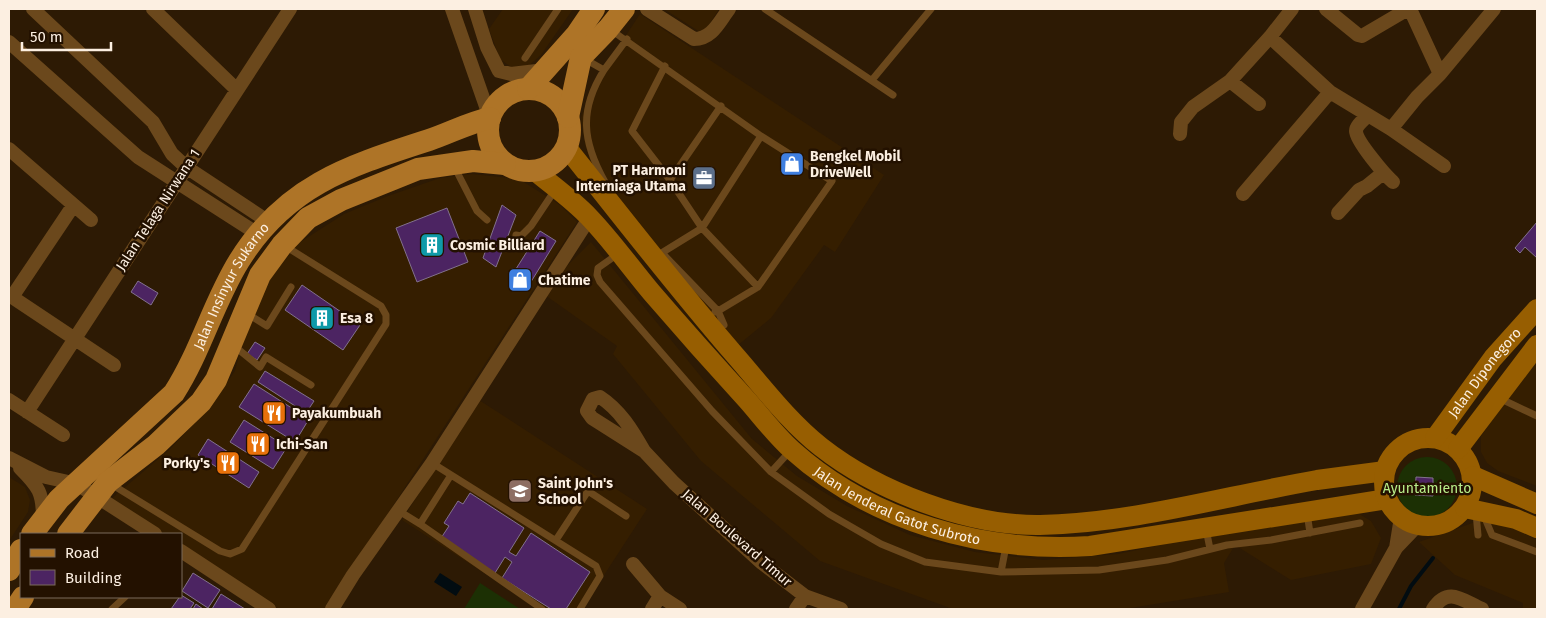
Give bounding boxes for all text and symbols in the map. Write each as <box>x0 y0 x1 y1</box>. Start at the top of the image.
scale bar <box>22 20 111 52</box>
text: 50 m <box>30 28 63 46</box>
street label: Jalan Telaga Nirwana 1 <box>112 146 204 274</box>
place label: Bengkel Mobil DriveWell <box>810 148 901 181</box>
shop icon: Bengkel Mobil DriveWell <box>779 151 805 177</box>
place label: PT Harmoni Interniaga Utama <box>576 162 686 195</box>
office icon: PT Harmoni Interniaga Utama <box>691 165 717 191</box>
street label: Jalan Insinyur Sukarno <box>190 219 273 352</box>
building icon: Cosmic Billiard <box>419 232 445 258</box>
place label: Cosmic Billiard <box>450 237 545 254</box>
shop icon: Chatime <box>507 267 533 293</box>
place label: Chatime <box>538 272 591 289</box>
building icon: Esa 8 <box>309 305 335 331</box>
place label: Esa 8 <box>340 310 373 327</box>
street label: Jalan Diponegoro <box>1444 324 1525 421</box>
restaurant icon: Payakumbuah <box>261 400 287 426</box>
place label: Payakumbuah <box>292 405 381 422</box>
restaurant icon: Ichi-San <box>245 431 271 457</box>
place label: Ichi-San <box>276 436 328 453</box>
restaurant icon: Porky's <box>215 450 241 476</box>
place label: Porky's <box>163 455 210 472</box>
street label: Jalan Jenderal Gatot Subroto <box>811 463 982 548</box>
place label: Saint John's School <box>538 475 613 508</box>
school or university icon: Saint John's School <box>507 478 533 504</box>
park label: Ayuntamiento <box>1383 480 1471 497</box>
street label: Jalan Boulevard Timur <box>679 486 796 591</box>
legend <box>20 533 182 598</box>
text: Road <box>65 544 100 562</box>
text: Building <box>65 569 121 587</box>

